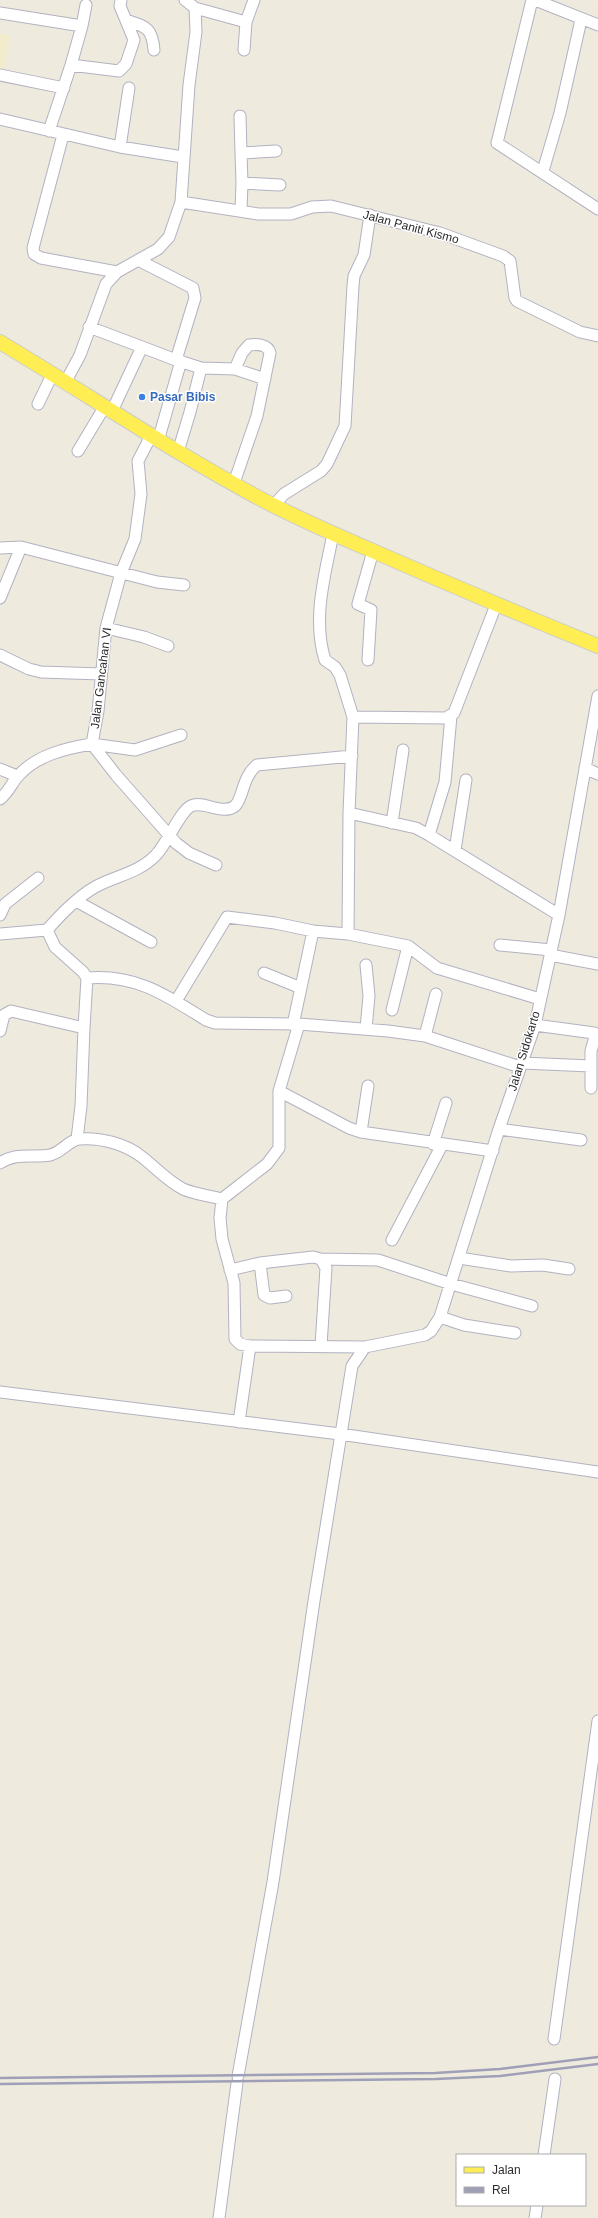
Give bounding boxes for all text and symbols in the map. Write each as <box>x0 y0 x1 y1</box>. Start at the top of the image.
street label: Jalan Paniti Kismo <box>362 207 461 247</box>
place label: Pasar Bibis <box>150 390 216 404</box>
marker: Pasar Bibis <box>137 392 147 402</box>
street label: Jalan Gancahan VI <box>88 626 114 730</box>
street label: Jalan Sidokarto <box>505 1009 543 1093</box>
legend <box>456 2154 586 2206</box>
text: Jalan <box>492 2163 521 2177</box>
text: Rel <box>492 2183 510 2197</box>

